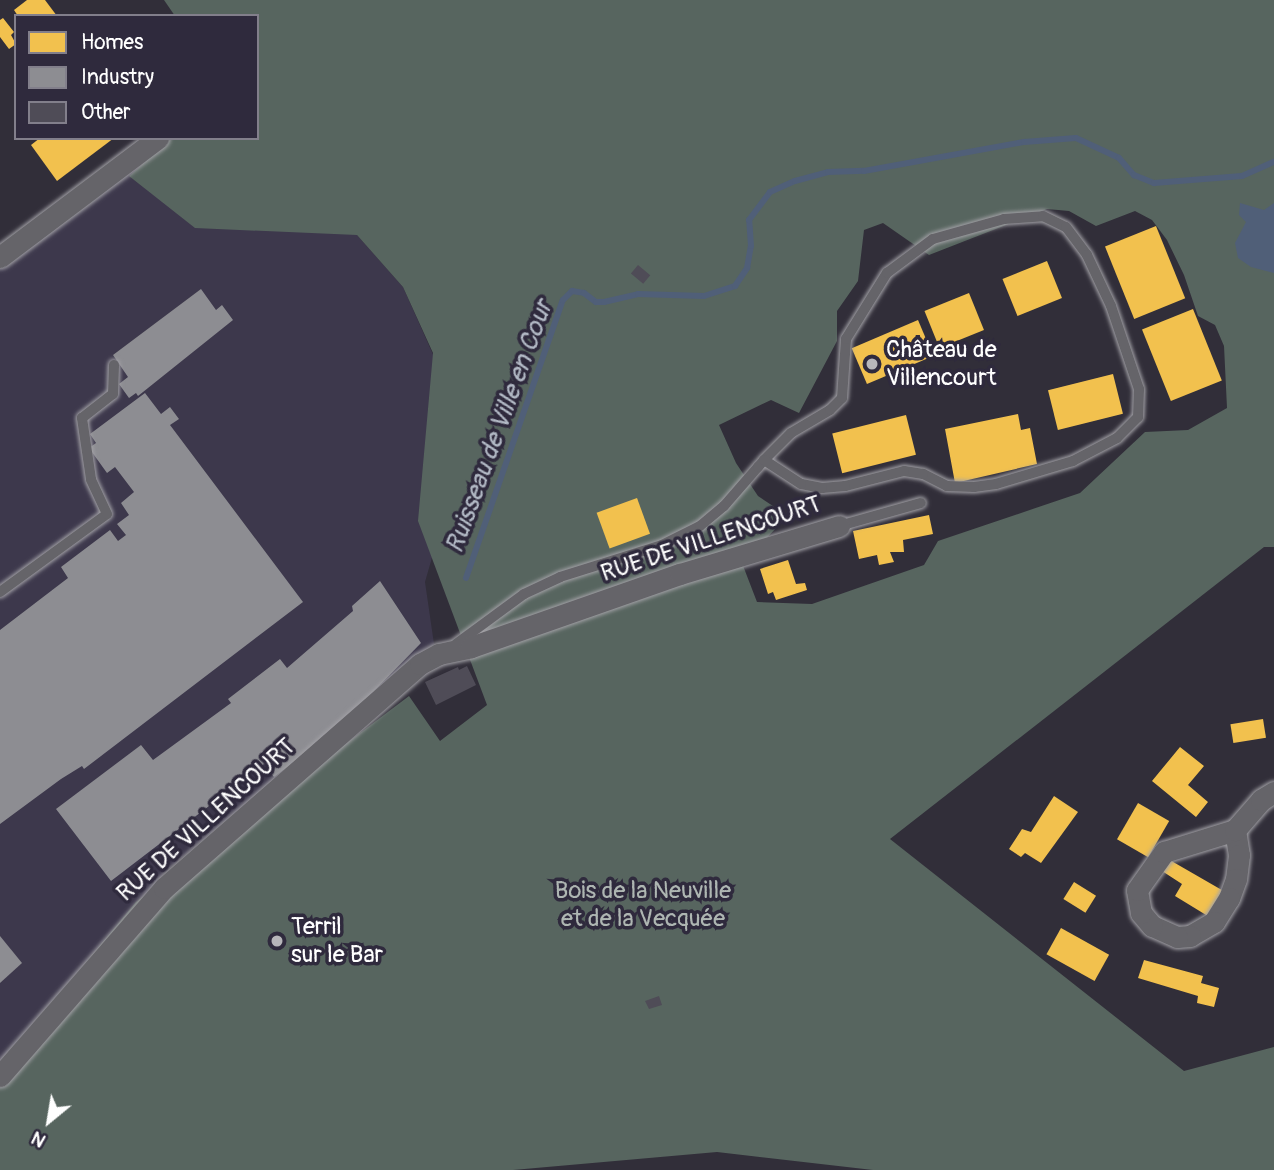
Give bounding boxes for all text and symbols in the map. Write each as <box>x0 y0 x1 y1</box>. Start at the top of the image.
legend <box>14 14 259 140</box>
text: Homes <box>81 29 143 56</box>
text: Industry <box>81 64 154 91</box>
text: Other <box>81 99 131 126</box>
water label: Ruisseau de Ville en Cour <box>440 296 560 558</box>
place label: Château de Villencourt <box>886 336 997 392</box>
marker: Château de Villencourt <box>864 356 880 372</box>
street label: RUE DE VILLENCOURT <box>597 490 825 588</box>
street label: RUE DE VILLENCOURT <box>111 732 301 908</box>
park label: Bois de la Neuville et de la Vecquée <box>555 877 731 933</box>
place label: Terril sur le Bar <box>291 913 383 969</box>
marker: Terril sur le Bar <box>269 933 285 949</box>
north arrow <box>14 1086 84 1156</box>
text: N <box>27 1126 50 1153</box>

